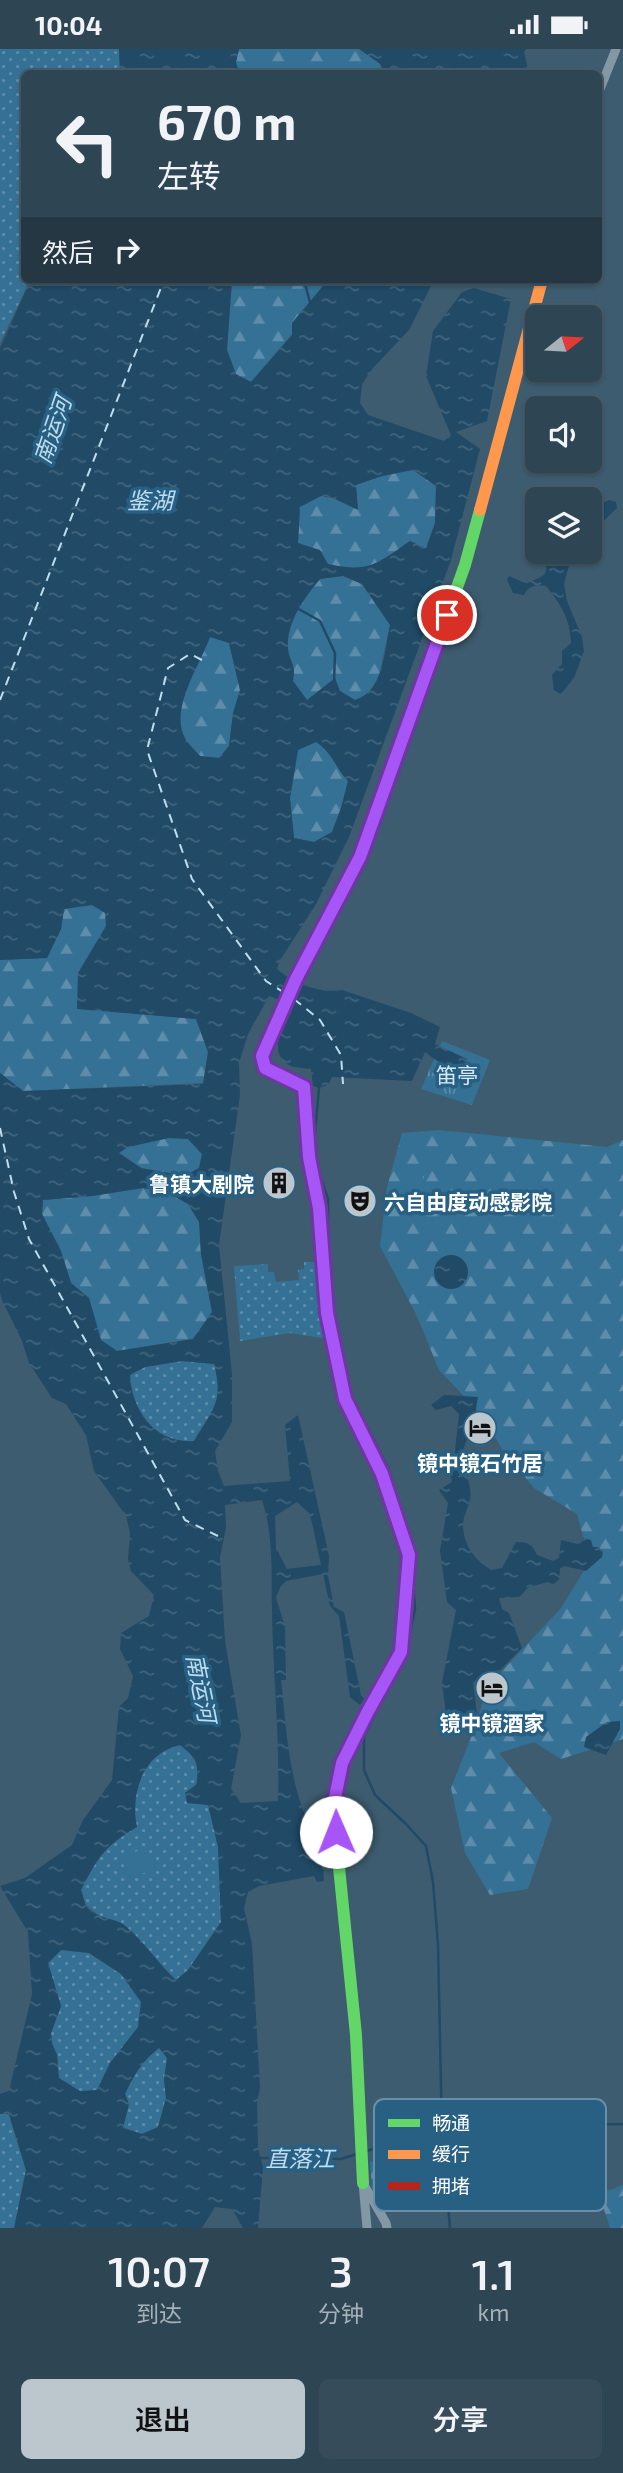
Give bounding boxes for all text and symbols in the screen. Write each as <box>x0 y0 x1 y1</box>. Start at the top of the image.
text: 10:04 <box>35 9 102 40</box>
text: 670 m <box>157 91 296 150</box>
icon: left <box>42 98 133 189</box>
text: 左转 <box>157 156 221 194</box>
icon: right <box>108 231 146 269</box>
text: 然后 <box>42 236 94 267</box>
north arrow <box>525 305 602 381</box>
map controls <box>525 305 602 564</box>
water label: 南运河 <box>28 389 78 467</box>
button: sound <box>525 396 602 473</box>
water label: 鉴湖 <box>127 486 176 514</box>
button: layers <box>525 487 602 564</box>
pin <box>417 585 477 645</box>
icon: arrive <box>428 596 466 634</box>
park label: 笛亭 <box>436 1062 478 1087</box>
building icon: 鲁镇大剧院 <box>260 1164 298 1202</box>
place label: 鲁镇大剧院 <box>149 1171 254 1196</box>
theatre icon: 六自由度动感影院 <box>341 1182 379 1220</box>
place label: 六自由度动感影院 <box>384 1189 552 1214</box>
hotel icon: 镜中镜石竹居 <box>461 1409 499 1447</box>
place label: 镜中镜石竹居 <box>417 1450 543 1475</box>
water label: 南运河 <box>182 1651 223 1728</box>
hotel icon: 镜中镜酒家 <box>473 1669 511 1707</box>
place label: 镜中镜酒家 <box>440 1710 545 1735</box>
position arrow <box>299 1795 373 1869</box>
legend <box>374 2099 606 2211</box>
text: 畅通 <box>432 2111 470 2134</box>
text: 缓行 <box>432 2142 470 2165</box>
water label: 直落江 <box>266 2144 338 2172</box>
text: 拥堵 <box>432 2174 470 2197</box>
text: 10:07 <box>108 2245 210 2295</box>
text: 3 <box>329 2245 353 2295</box>
text: 1.1 <box>472 2248 515 2298</box>
text: km <box>477 2298 509 2326</box>
text: 到达 <box>136 2299 182 2327</box>
text: 分钟 <box>318 2299 364 2327</box>
button: 退出 <box>21 2379 305 2459</box>
button: 分享 <box>319 2379 602 2459</box>

